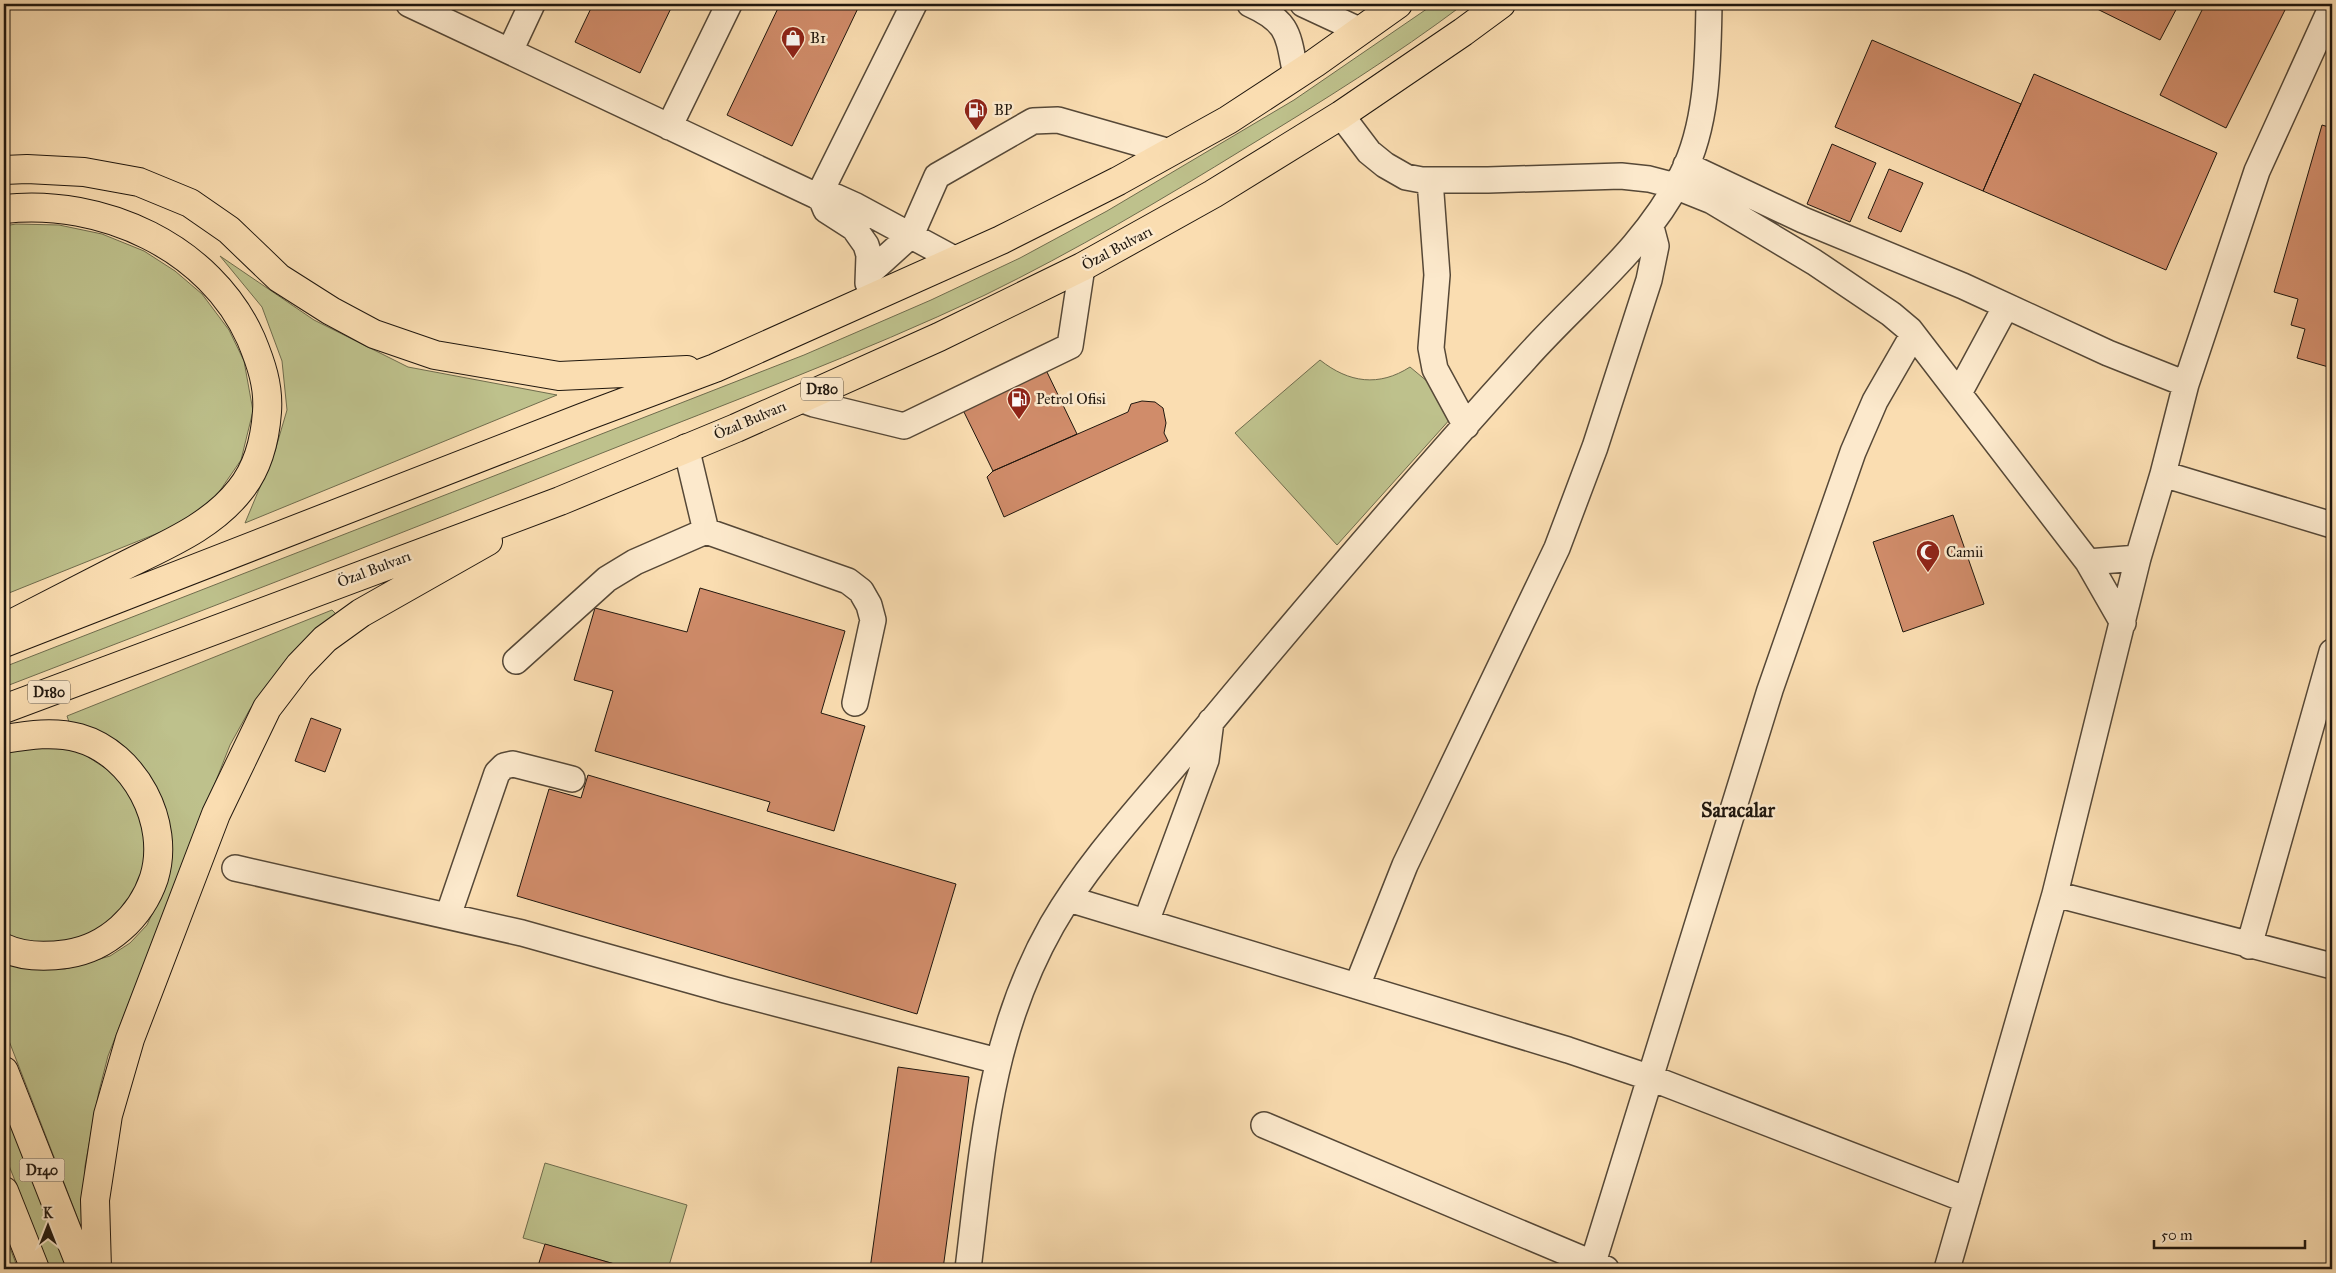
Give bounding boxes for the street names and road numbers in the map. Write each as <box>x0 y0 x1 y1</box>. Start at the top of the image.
street label: Özal Bulvarı <box>1078 221 1155 274</box>
road number: D180 <box>801 378 843 400</box>
street label: Özal Bulvarı <box>711 396 789 443</box>
street label: Özal Bulvarı <box>334 546 413 591</box>
road number: D180 <box>28 680 70 704</box>
road number: D140 <box>20 1158 64 1182</box>

